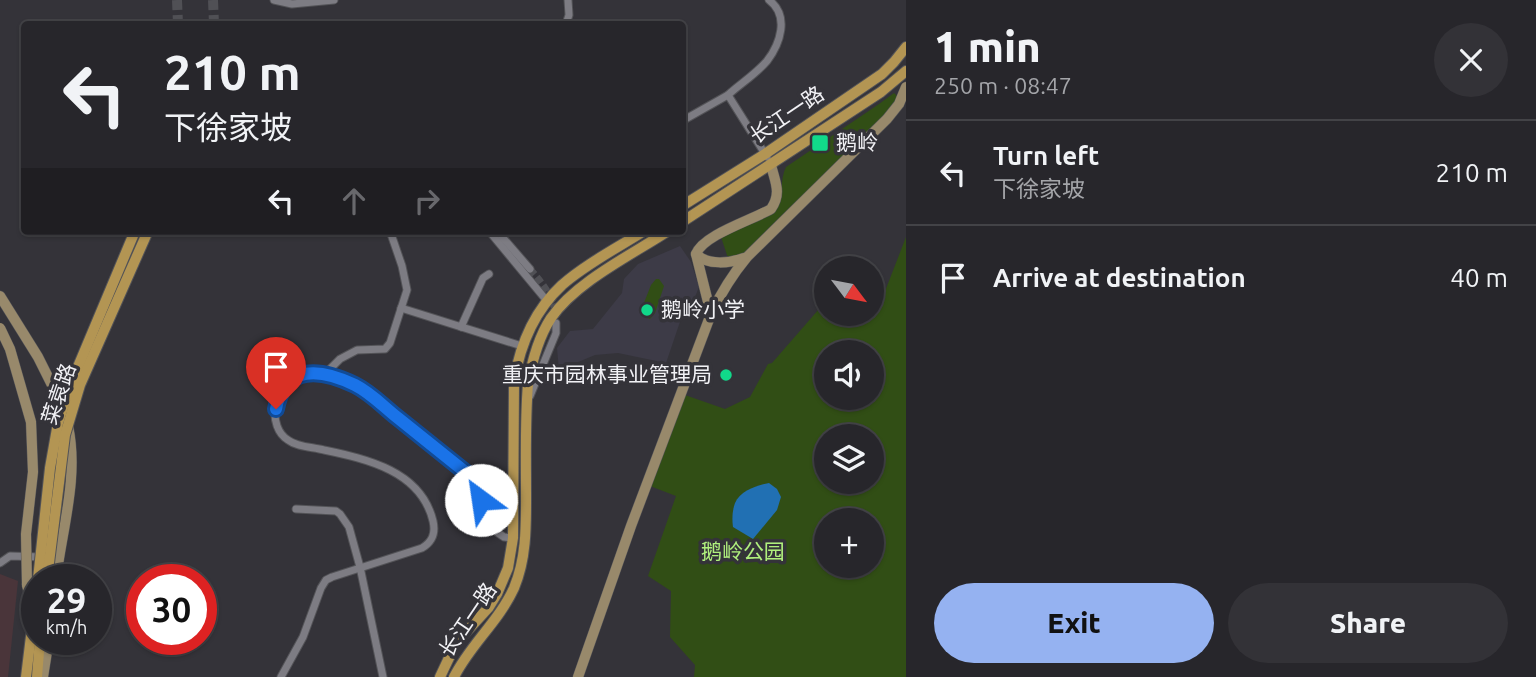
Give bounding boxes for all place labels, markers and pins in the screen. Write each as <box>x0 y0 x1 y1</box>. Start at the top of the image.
place label: 鹅岭 <box>836 130 878 154</box>
marker: 鹅岭 <box>810 133 830 153</box>
place label: 鹅岭小学 <box>661 297 745 321</box>
marker: 鹅岭小学 <box>639 302 655 318</box>
pin <box>246 337 306 409</box>
place label: 重庆市园林事业管理局 <box>502 362 712 386</box>
marker: 重庆市园林事业管理局 <box>718 367 734 383</box>

